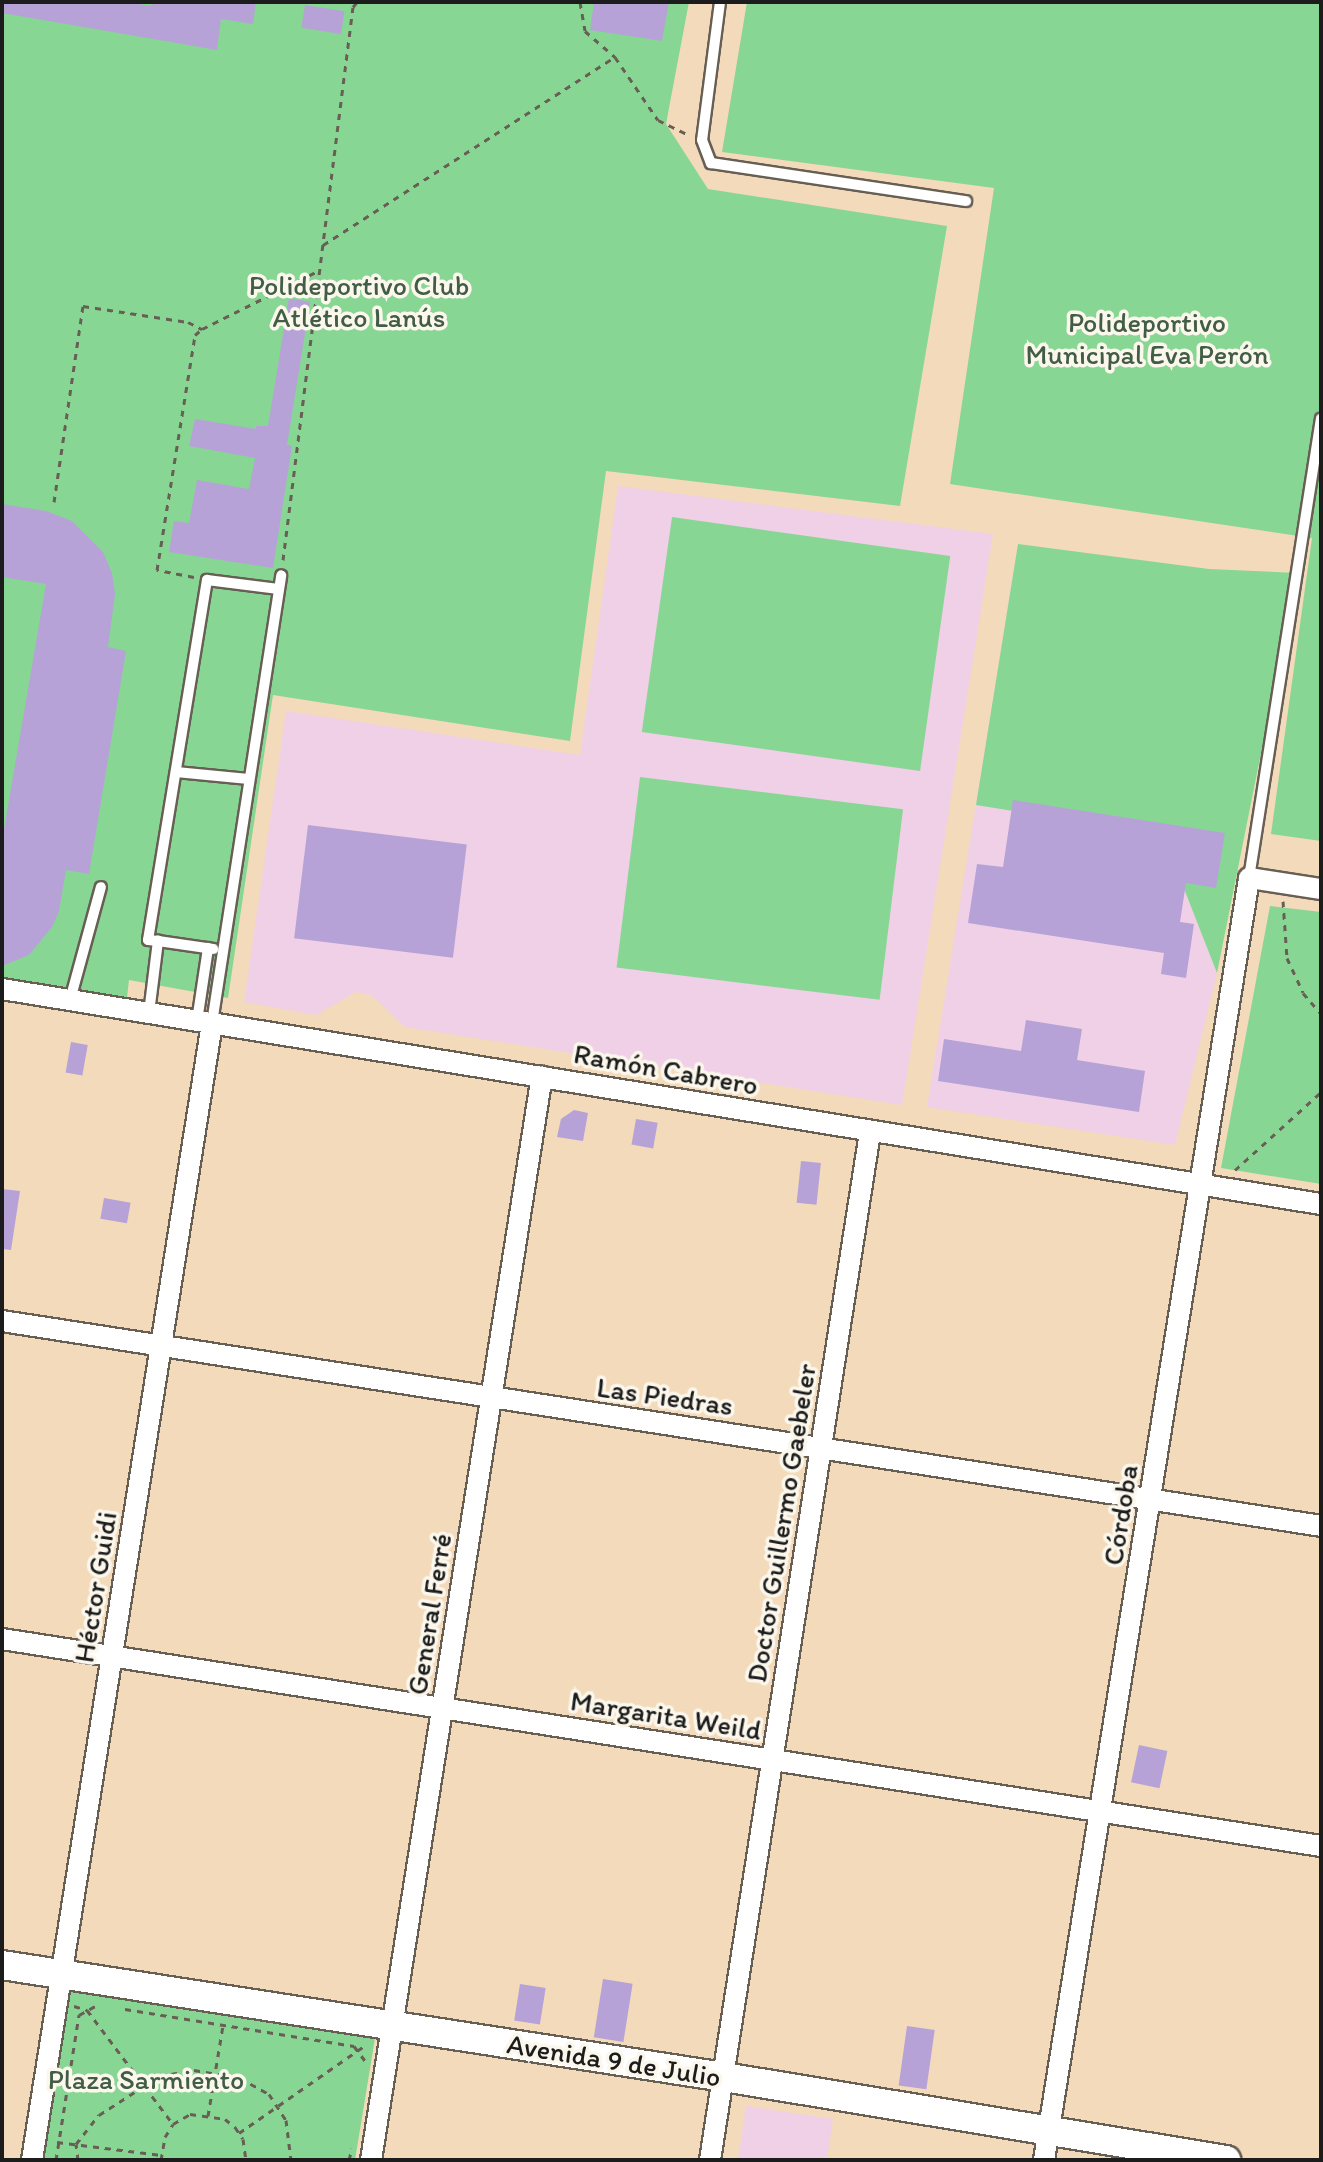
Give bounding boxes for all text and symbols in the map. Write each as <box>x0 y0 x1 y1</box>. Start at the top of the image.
park label: Polideportivo Club Atlético Lanús <box>249 268 469 334</box>
park label: Polideportivo Municipal Eva Perón <box>1026 305 1268 371</box>
street label: Ramón Cabrero <box>571 1036 761 1102</box>
street label: Doctor Guillermo Gaebeler <box>739 1361 823 1685</box>
street label: Las Piedras <box>595 1370 735 1422</box>
street label: Córdoba <box>1095 1462 1145 1568</box>
street label: Héctor Guidi <box>66 1509 124 1665</box>
street label: General Ferré <box>400 1531 458 1697</box>
street label: Margarita Weild <box>569 1683 763 1747</box>
street label: Avenida 9 de Julio <box>505 2026 723 2094</box>
park label: Plaza Sarmiento <box>48 2062 244 2096</box>

